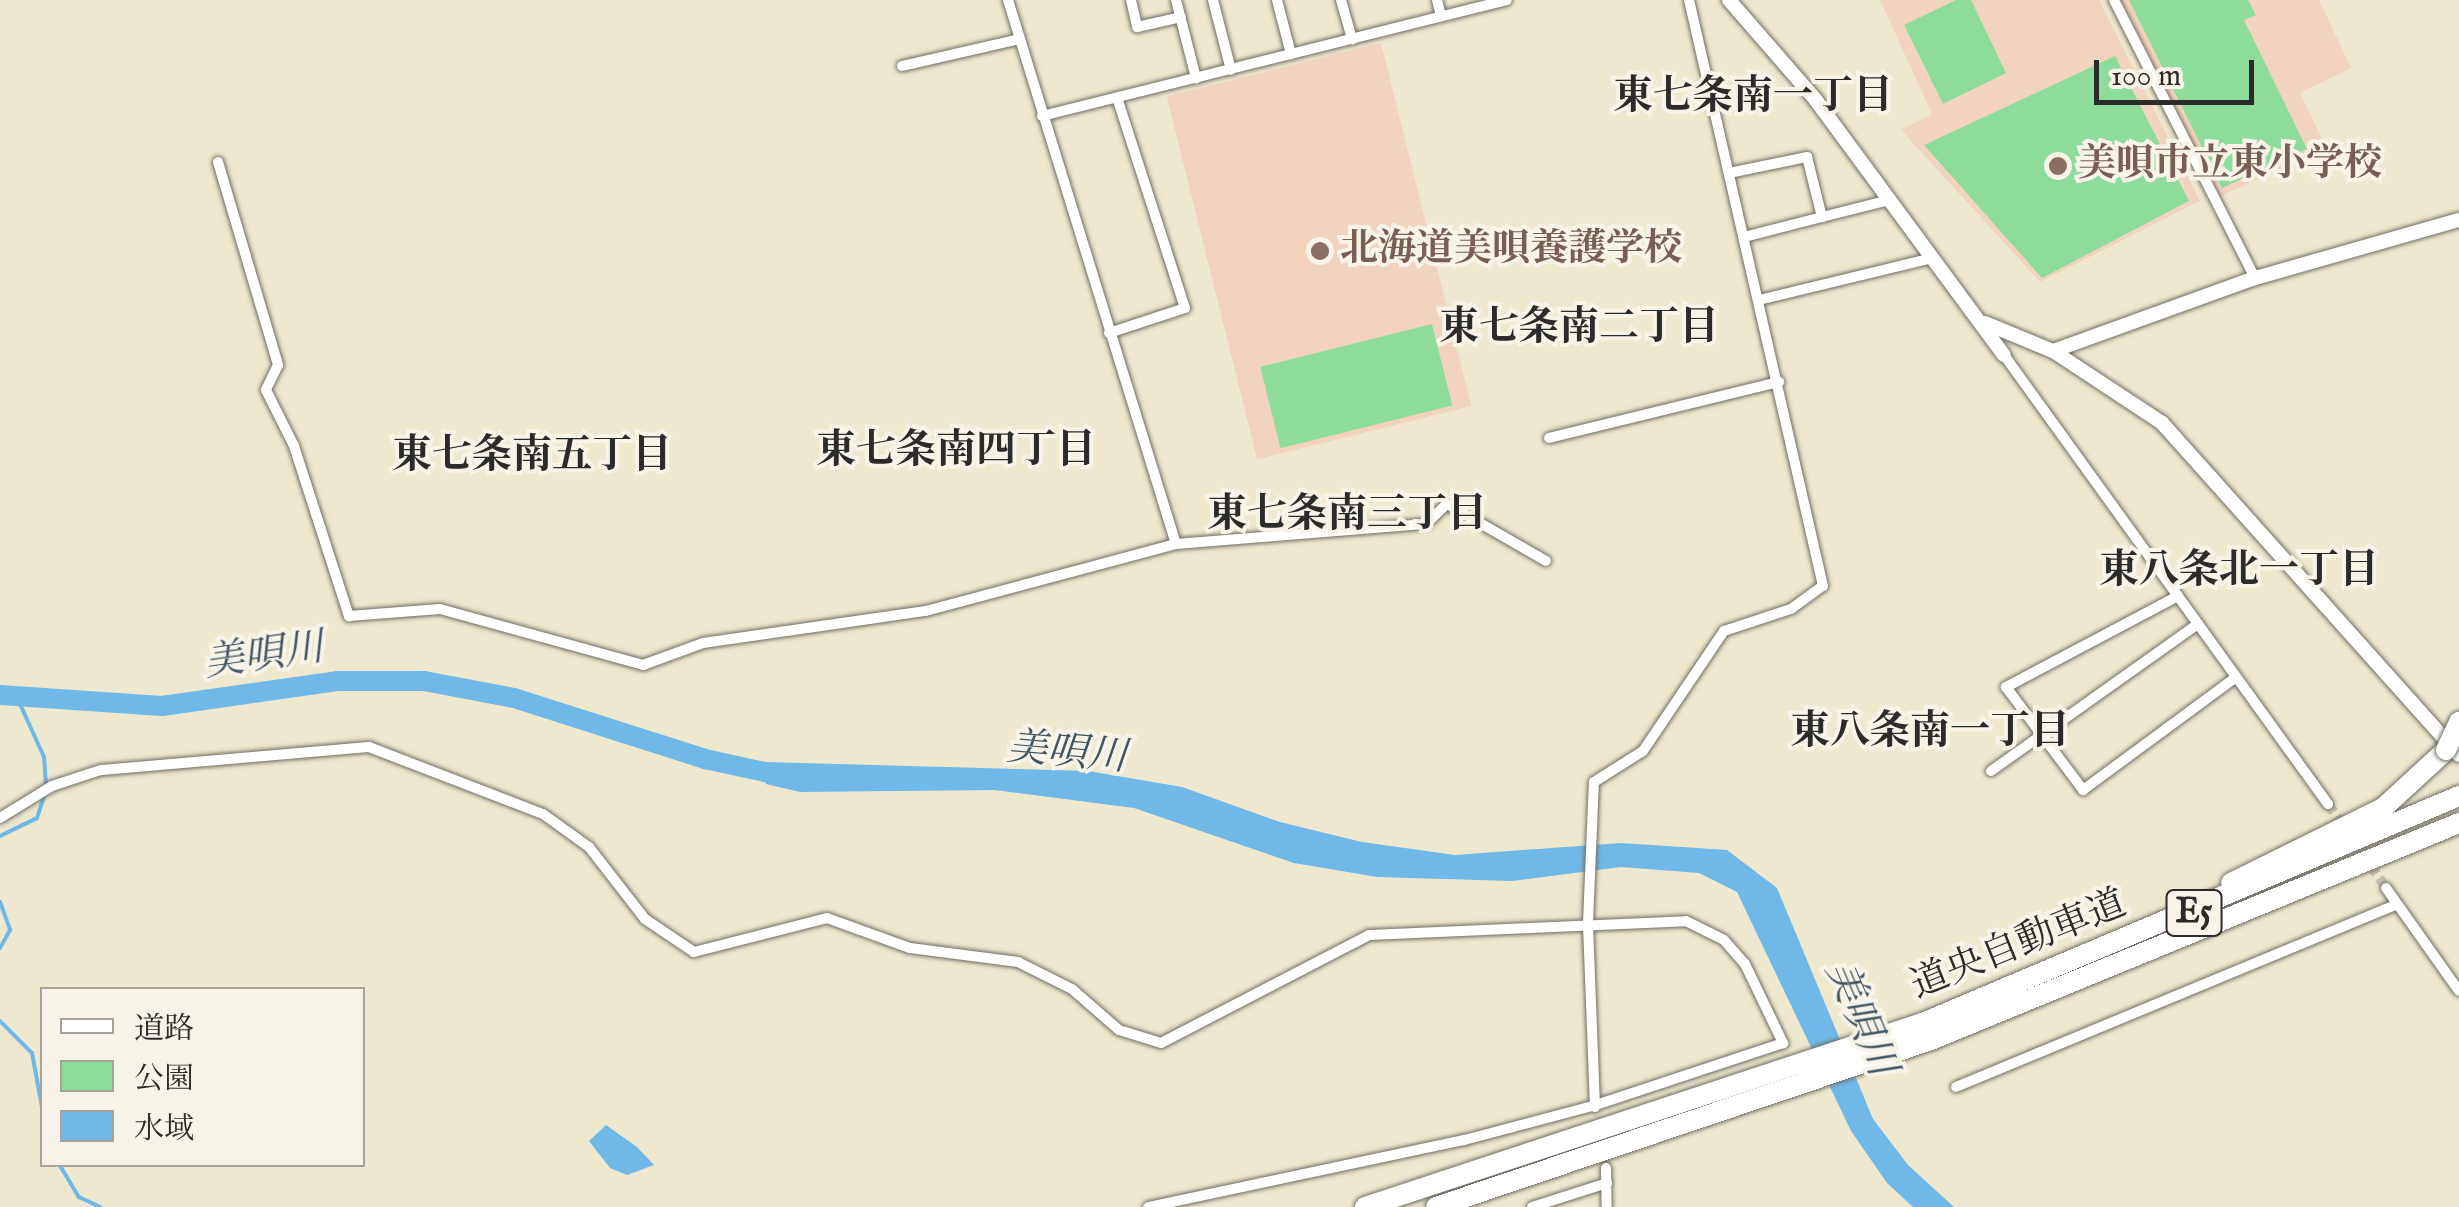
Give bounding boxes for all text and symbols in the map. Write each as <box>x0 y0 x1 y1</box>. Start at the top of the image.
scale bar <box>2099 40 2259 102</box>
text: 100 m <box>2111 58 2181 96</box>
district label: 東七条南一丁目 <box>1613 74 1893 122</box>
place label: 美唄市立東小学校 <box>2078 143 2382 189</box>
marker: 美唄市立東小学校 <box>2047 155 2069 177</box>
place label: 北海道美唄養護学校 <box>1340 228 1682 274</box>
marker: 北海道美唄養護学校 <box>1309 240 1331 262</box>
district label: 東七条南二丁目 <box>1439 305 1719 353</box>
district label: 東七条南四丁目 <box>816 428 1096 476</box>
district label: 東七条南五丁目 <box>392 433 672 481</box>
district label: 東七条南三丁目 <box>1207 492 1487 540</box>
district label: 東八条北一丁目 <box>2099 548 2379 596</box>
water label: 美唄川 <box>201 625 327 689</box>
district label: 東八条南一丁目 <box>1790 709 2070 757</box>
water label: 美唄川 <box>1005 725 1129 783</box>
street label: 道央自動車道 <box>1905 882 2133 1010</box>
road number: E5 <box>2164 883 2224 943</box>
water label: 美唄川 <box>1813 954 1905 1084</box>
legend <box>40 987 365 1167</box>
text: 道路 <box>134 1011 194 1049</box>
text: 公園 <box>134 1061 194 1099</box>
text: 水域 <box>134 1111 194 1149</box>

